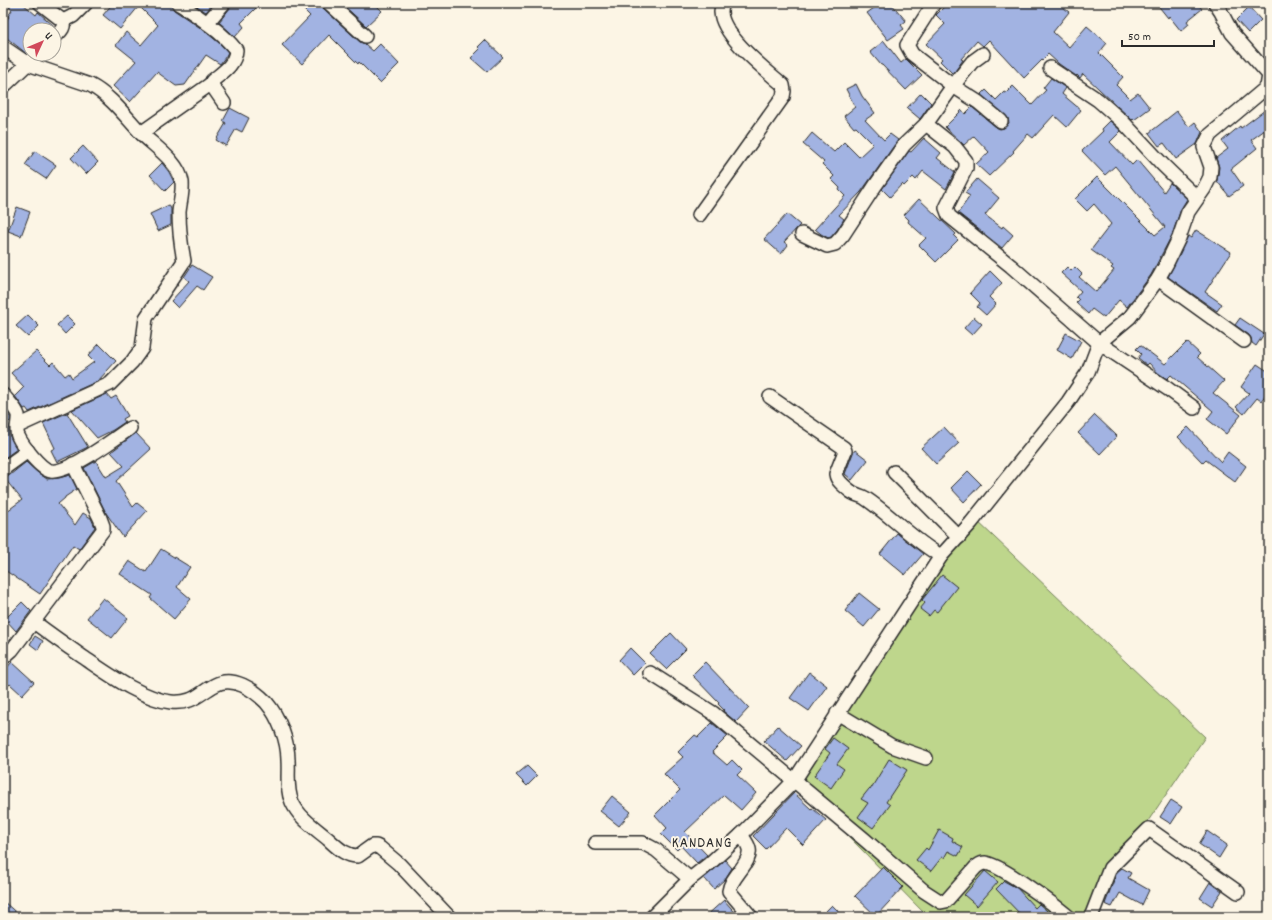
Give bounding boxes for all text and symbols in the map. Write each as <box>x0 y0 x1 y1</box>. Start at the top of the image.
north arrow <box>22 22 62 62</box>
scale bar <box>1122 22 1214 48</box>
text: U <box>40 29 55 44</box>
text: 50 m <box>1128 29 1151 46</box>
district label: KANDANG <box>672 833 732 855</box>

